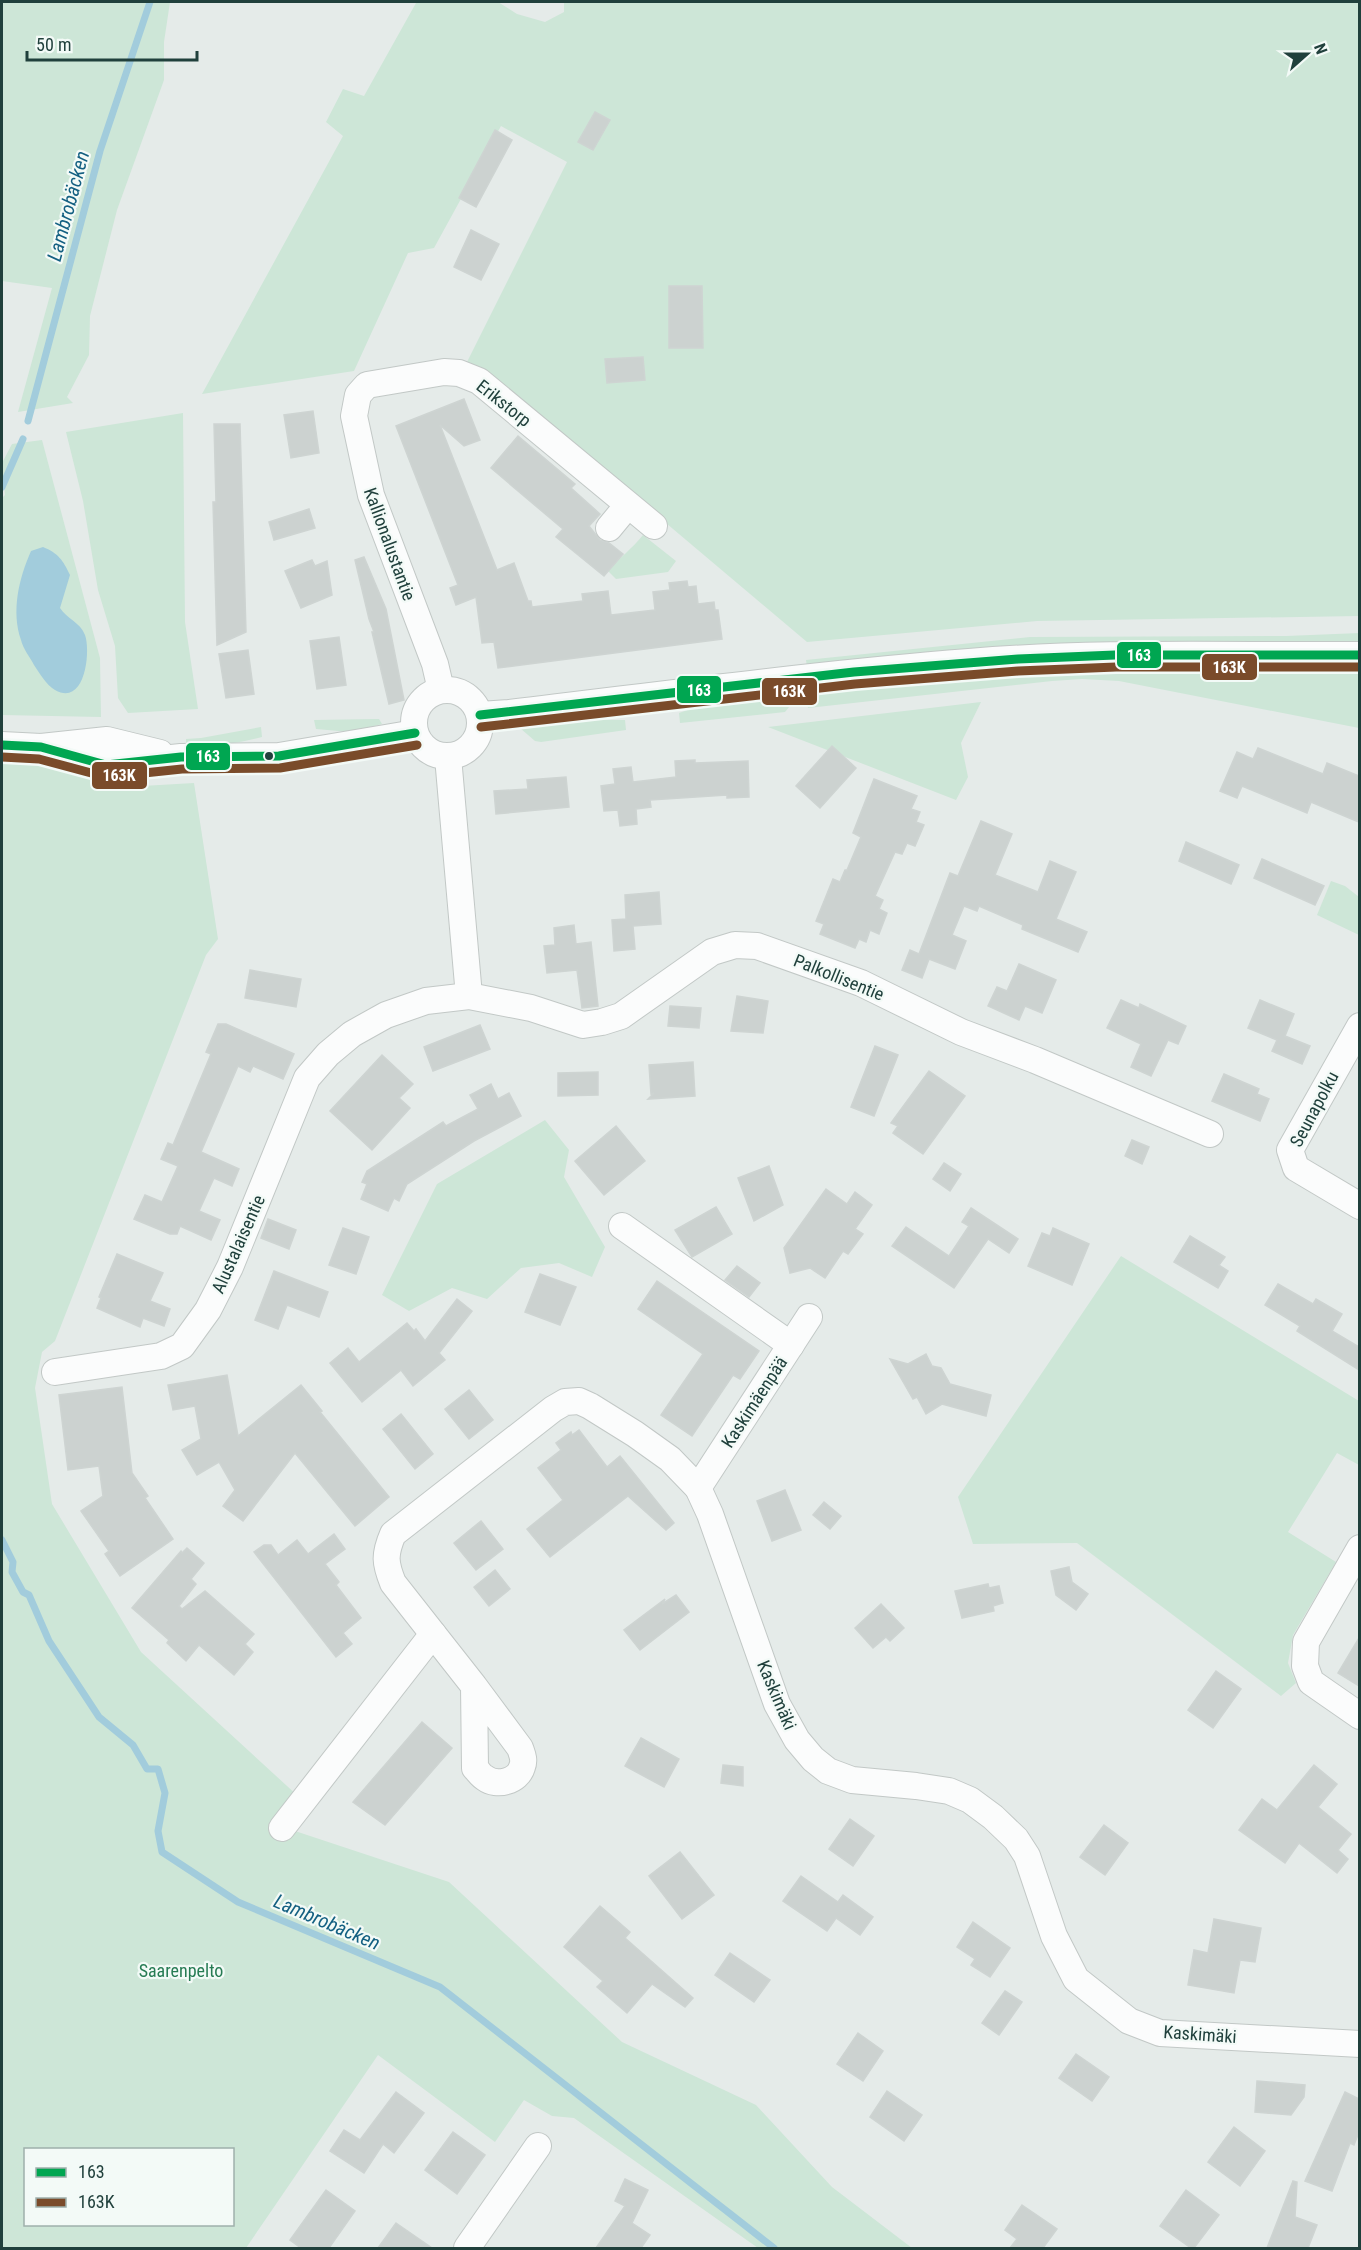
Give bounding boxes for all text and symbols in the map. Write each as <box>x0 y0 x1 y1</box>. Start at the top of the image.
scale bar <box>27 24 196 62</box>
north arrow <box>1277 24 1337 84</box>
text: 50 m <box>36 34 71 55</box>
text: N <box>1310 41 1331 57</box>
water label: Lambrobäcken <box>42 148 94 264</box>
street label: Erikstorp <box>473 375 536 431</box>
street label: Kallionalustantie <box>360 485 420 603</box>
line badge: 163 <box>1116 641 1162 669</box>
text: 163 <box>1127 646 1151 665</box>
line badge: 163K <box>1201 653 1258 681</box>
text: 163K <box>1212 658 1246 677</box>
line badge: 163 <box>676 675 722 704</box>
line badge: 163K <box>761 677 818 706</box>
text: 163 <box>687 681 711 700</box>
text: 163K <box>772 682 806 701</box>
line badge: 163 <box>185 742 231 771</box>
text: 163 <box>196 747 220 766</box>
unlabelled marker <box>263 750 275 762</box>
line badge: 163K <box>91 761 148 790</box>
text: 163K <box>102 766 136 785</box>
street label: Palkollisentie <box>791 949 887 1005</box>
street label: Seunapolku <box>1285 1068 1343 1150</box>
street label: Alustalaisentie <box>207 1192 269 1296</box>
street label: Kaskimäenpää <box>717 1353 791 1451</box>
street label: Kaskimäki <box>753 1657 801 1733</box>
water label: Lambrobäcken <box>270 1889 384 1955</box>
park label: Saarenpelto <box>139 1960 223 1981</box>
street label: Kaskimäki <box>1163 2021 1237 2047</box>
legend <box>24 2148 234 2226</box>
text: 163 <box>78 2161 105 2182</box>
text: 163K <box>78 2191 115 2212</box>

